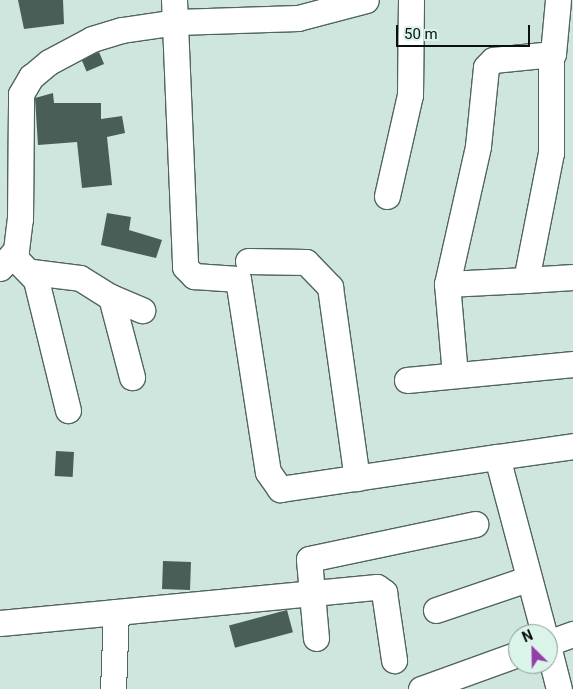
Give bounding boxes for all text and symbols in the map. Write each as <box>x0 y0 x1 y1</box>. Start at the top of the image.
scale bar <box>398 15 532 47</box>
text: 50 m <box>404 25 438 43</box>
north arrow <box>508 624 558 674</box>
text: N <box>520 627 535 645</box>

